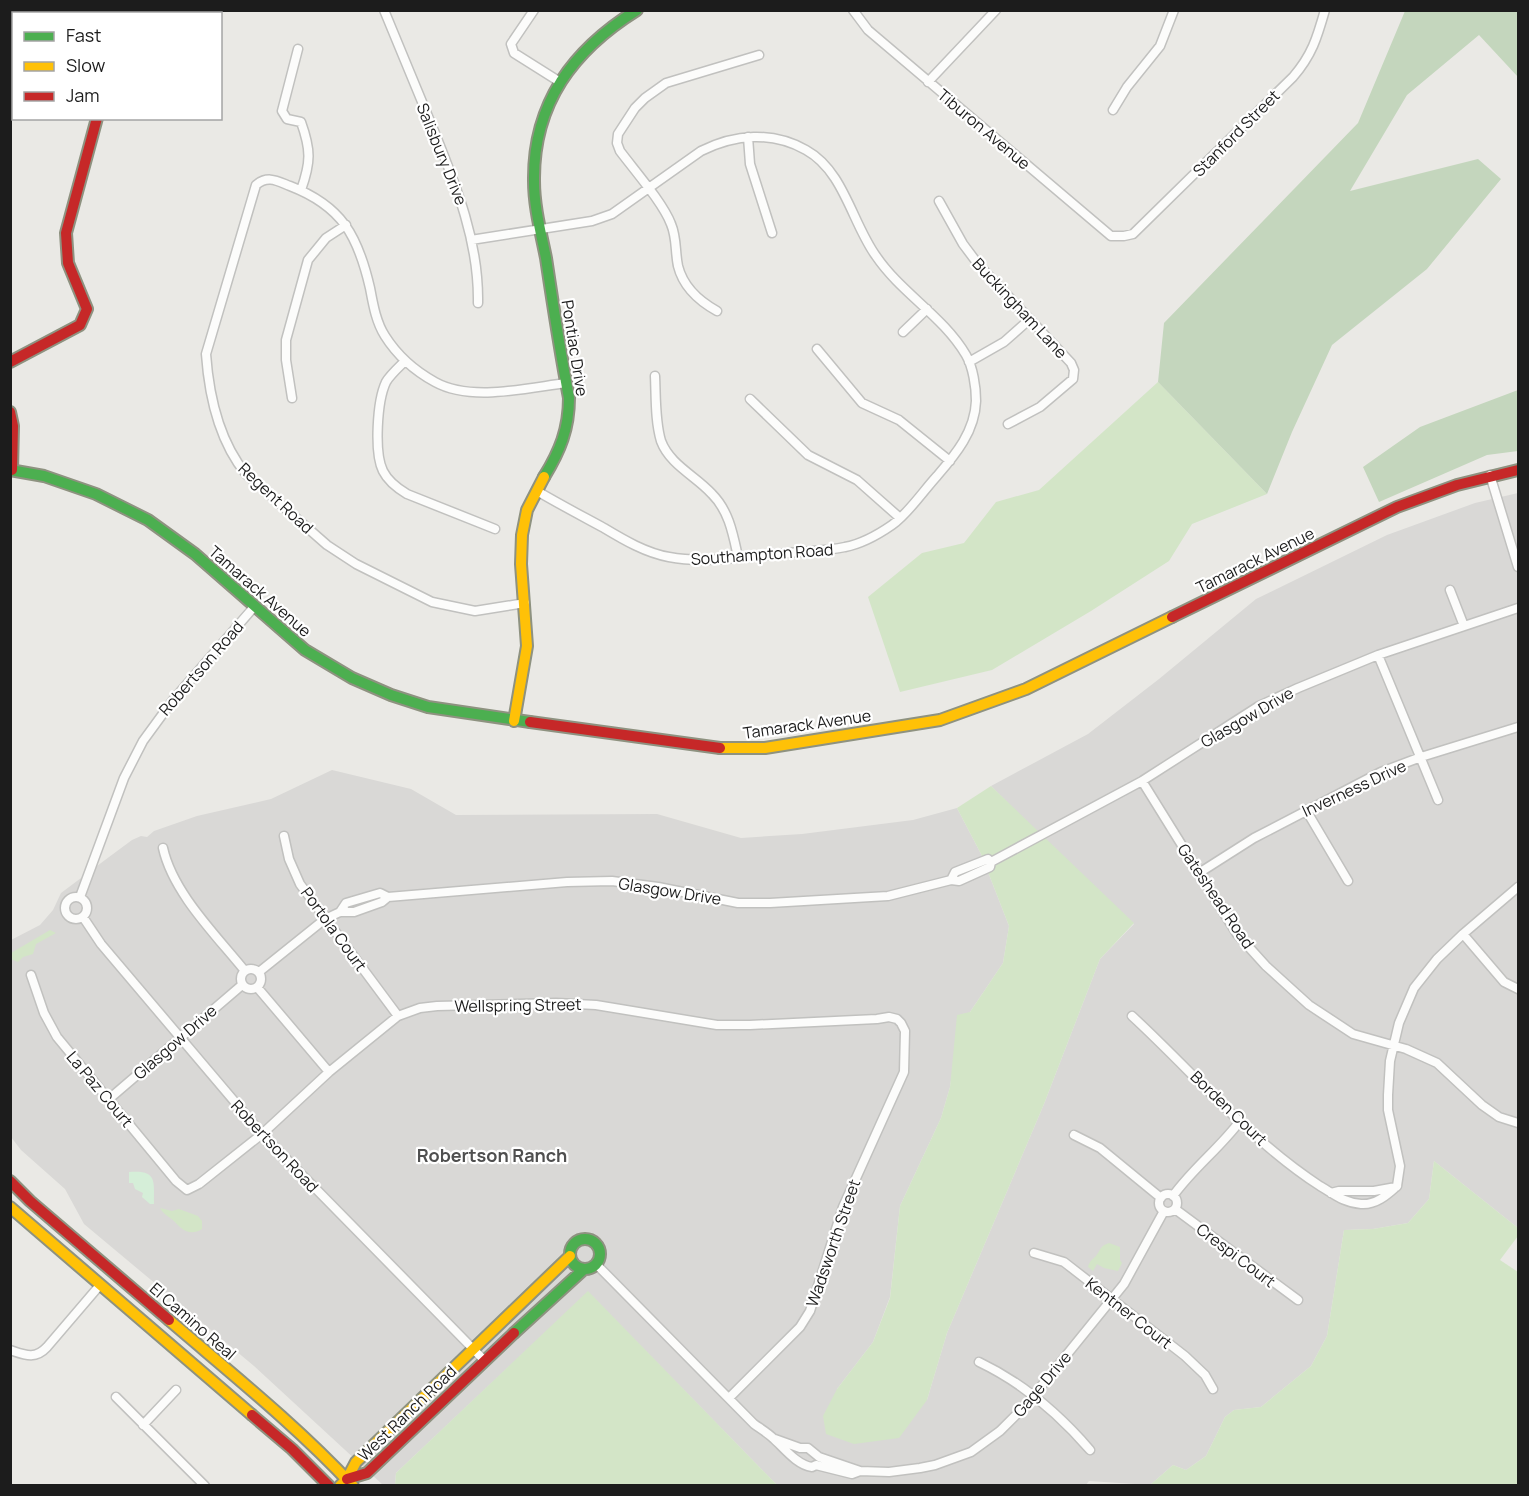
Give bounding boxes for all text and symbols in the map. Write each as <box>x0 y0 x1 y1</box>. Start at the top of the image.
legend <box>12 12 222 120</box>
text: Fast <box>66 23 101 47</box>
text: Slow <box>66 53 106 77</box>
text: Jam <box>66 83 100 107</box>
street label: Tiburon Avenue <box>933 84 1035 174</box>
street label: Stanford Street <box>1188 85 1284 181</box>
street label: Salisbury Drive <box>412 100 472 208</box>
street label: Buckingham Lane <box>968 253 1072 363</box>
street label: Pontiac Drive <box>557 298 593 398</box>
street label: Regent Road <box>234 458 318 538</box>
street label: Tamarack Avenue <box>1192 522 1318 598</box>
street label: Southampton Road <box>690 538 834 570</box>
street label: Tamarack Avenue <box>204 540 316 642</box>
street label: Robertson Road <box>154 616 248 720</box>
street label: Glasgow Drive <box>1197 682 1297 752</box>
street label: Tamarack Avenue <box>742 704 872 744</box>
street label: Inverness Drive <box>1298 754 1410 822</box>
street label: Gateshead Road <box>1173 839 1259 953</box>
street label: Glasgow Drive <box>617 872 723 910</box>
street label: Portola Court <box>296 883 372 975</box>
street label: Wellspring Street <box>454 993 582 1017</box>
street label: Glasgow Drive <box>129 1000 221 1084</box>
street label: La Paz Court <box>62 1046 138 1132</box>
street label: Borden Court <box>1186 1066 1272 1150</box>
street label: Robertson Road <box>226 1095 324 1197</box>
district label: Robertson Ranch <box>417 1143 567 1167</box>
street label: Wadsworth Street <box>801 1176 865 1310</box>
street label: Crespi Court <box>1192 1218 1280 1292</box>
street label: Kentner Court <box>1081 1272 1177 1354</box>
street label: El Camino Real <box>145 1277 241 1365</box>
street label: Gage Drive <box>1008 1346 1076 1422</box>
street label: West Ranch Road <box>353 1360 461 1466</box>

